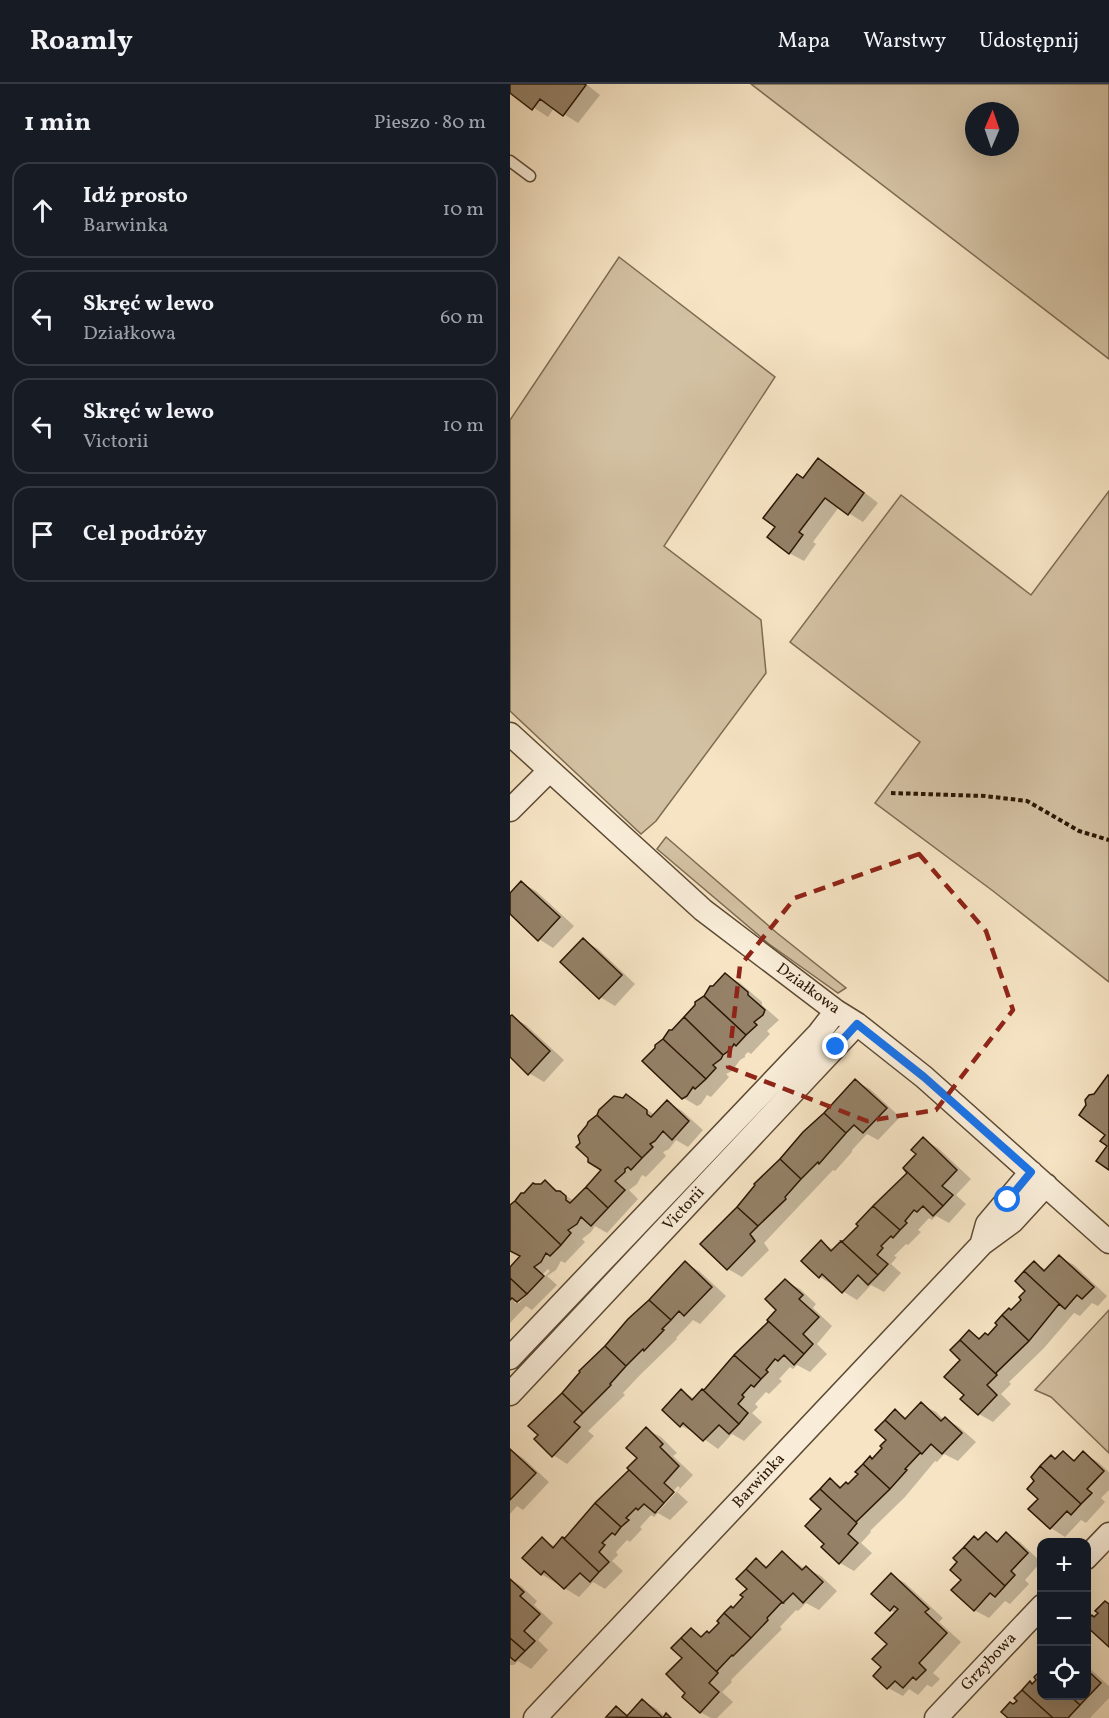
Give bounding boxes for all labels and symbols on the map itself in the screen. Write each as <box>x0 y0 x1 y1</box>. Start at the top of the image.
north arrow <box>965 102 1019 156</box>
street label: Działkowa <box>771 958 845 1020</box>
route end <box>822 1033 848 1059</box>
street label: Victorii <box>658 1182 710 1236</box>
route start <box>994 1186 1020 1212</box>
street label: Barwinka <box>728 1449 790 1513</box>
street label: Grzybowa <box>956 1628 1022 1696</box>

